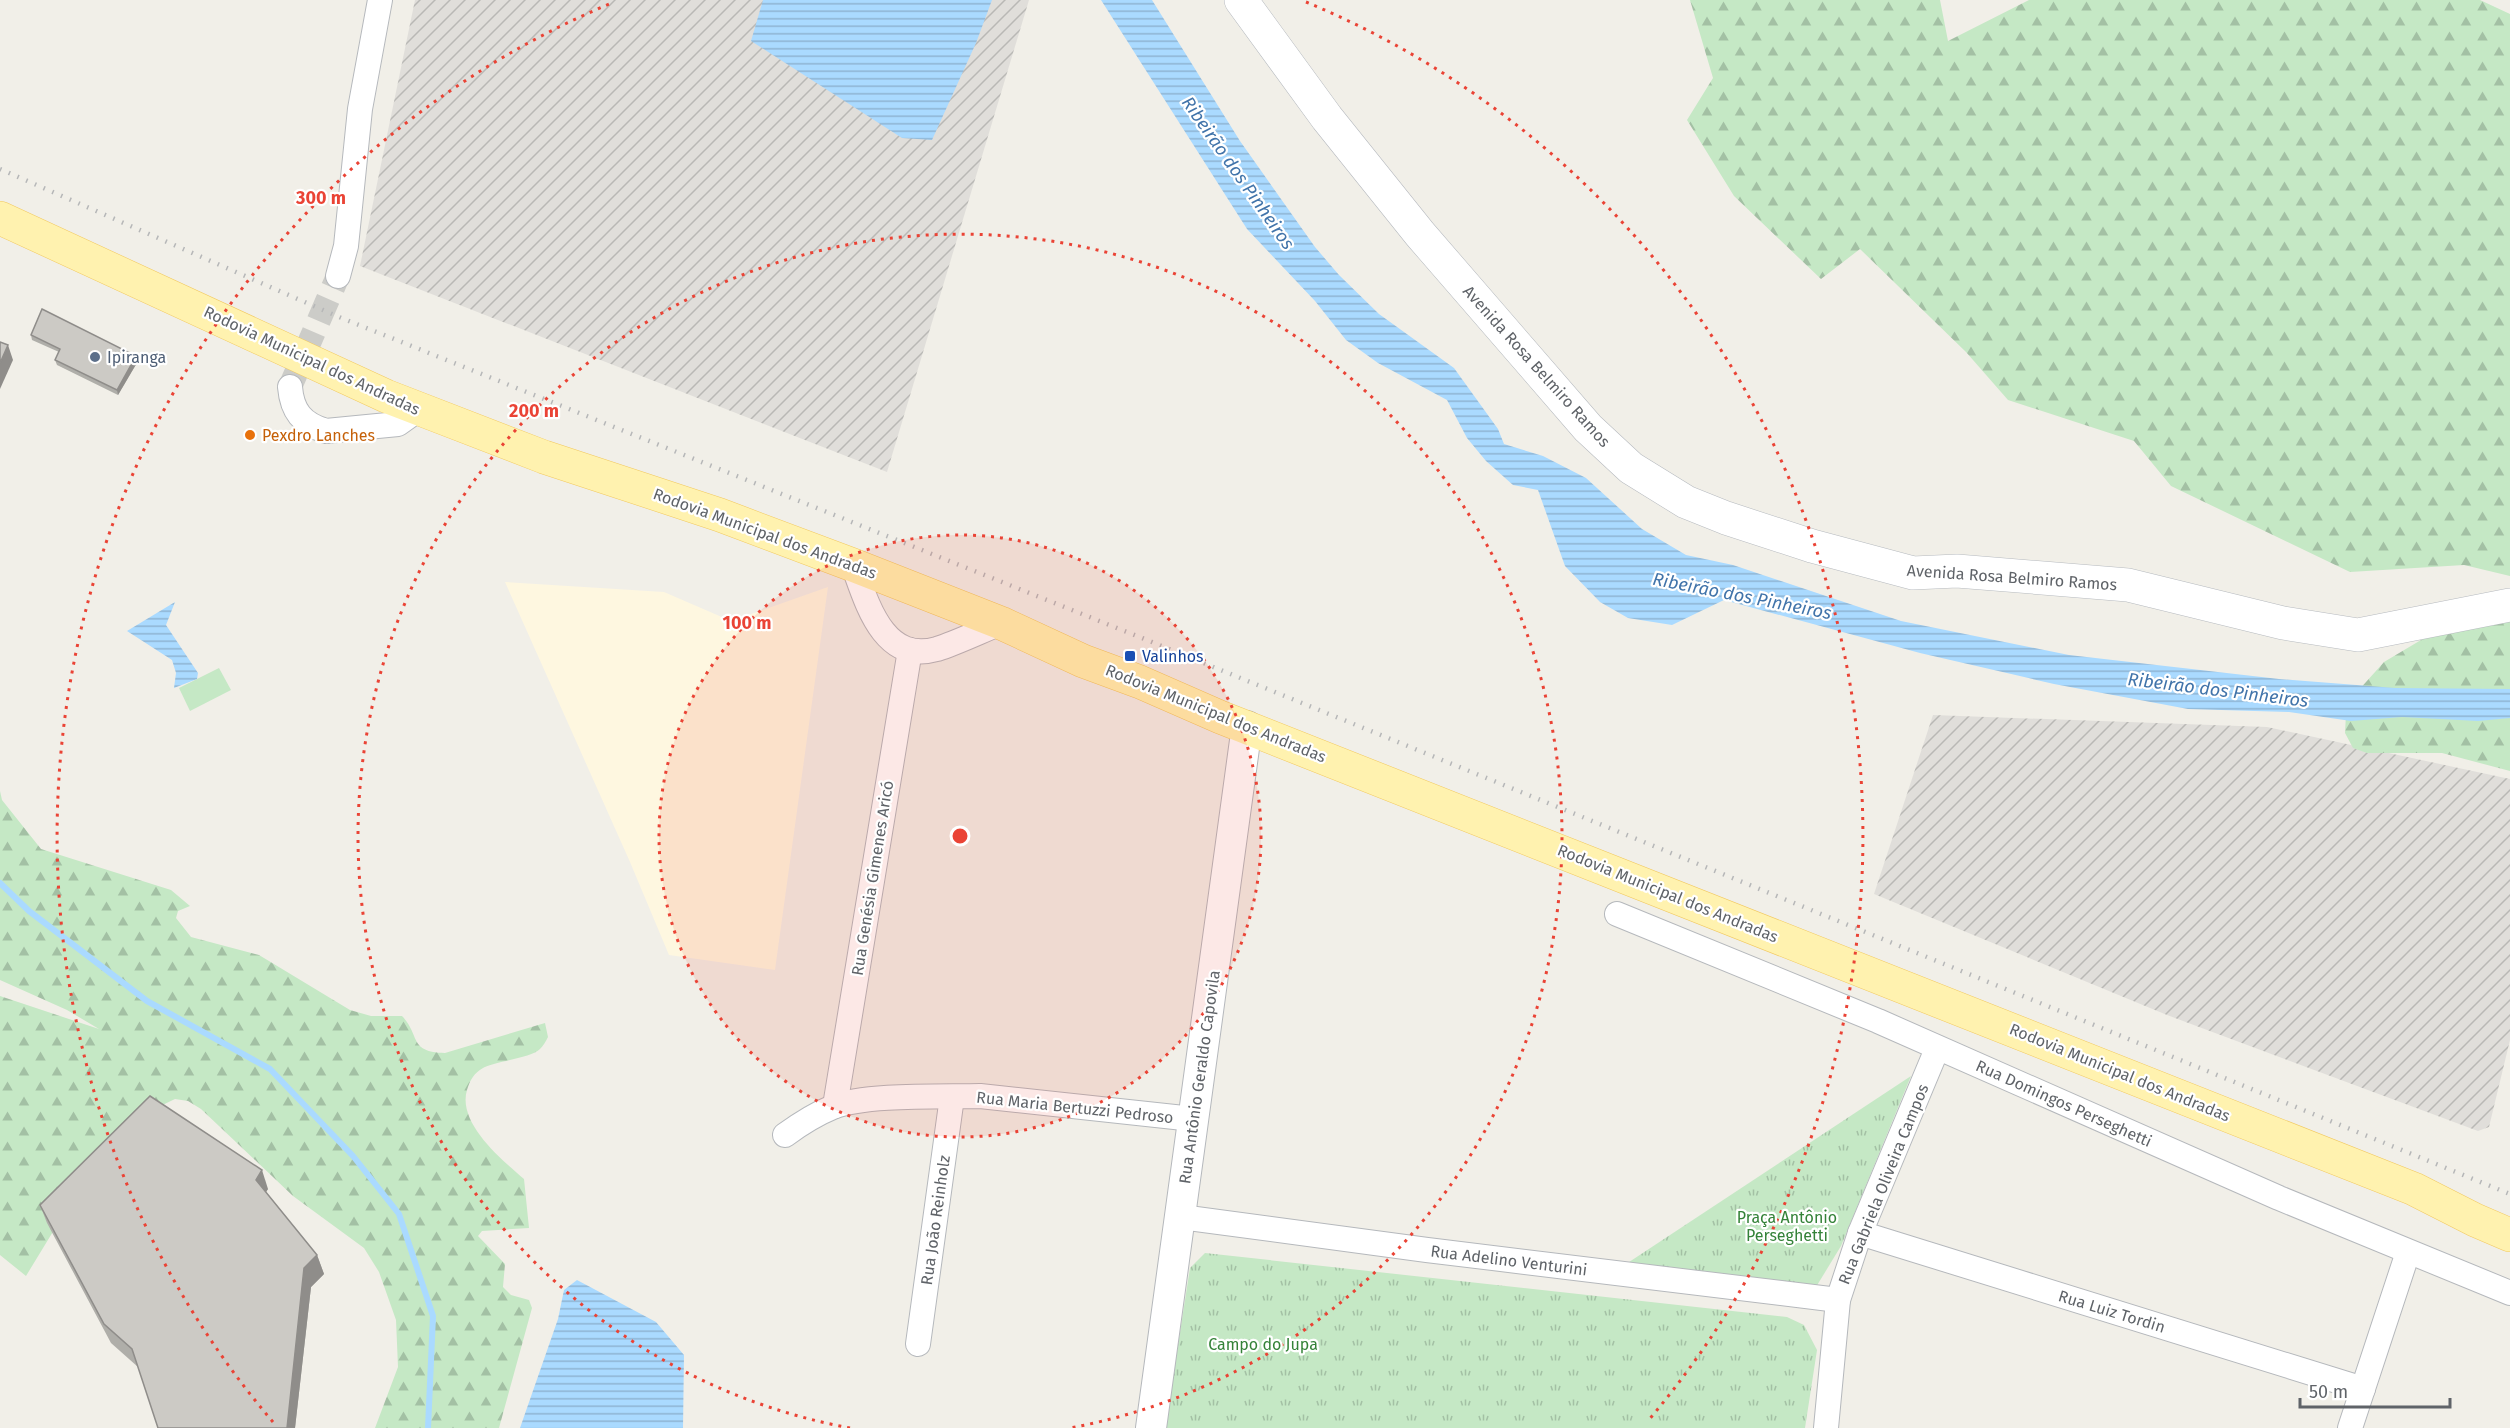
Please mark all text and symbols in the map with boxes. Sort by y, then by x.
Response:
water label: Ribeirão dos Pinheiros [1177,92,1299,254]
text: 300 m [295,187,346,209]
street label: Avenida Rosa Belmiro Ramos [1459,282,1614,451]
street label: Rodovia Municipal dos Andradas [201,302,423,419]
place label: Ipiranga [107,348,166,367]
marker: Ipiranga [88,350,102,364]
text: 200 m [509,400,559,422]
place label: Pexdro Lanches [262,426,375,445]
marker: Pexdro Lanches [243,428,257,442]
street label: Rodovia Municipal dos Andradas [651,484,879,583]
street label: Avenida Rosa Belmiro Ramos [1906,561,2118,594]
water label: Ribeirão dos Pinheiros [1651,568,1833,624]
text: 100 m [723,612,771,634]
place label: Valinhos [1142,647,1204,666]
marker: Valinhos [1123,649,1137,663]
street label: Rodovia Municipal dos Andradas [1103,660,1329,767]
water label: Ribeirão dos Pinheiros [2126,668,2310,712]
street label: Rua Genésia Gimenes Aricó [848,779,897,977]
centre of rings [950,826,970,846]
street label: Rodovia Municipal dos Andradas [1555,840,1781,947]
street label: Rua Antônio Geraldo Capovila [1175,969,1224,1185]
street label: Rodovia Municipal dos Andradas [2007,1019,2233,1126]
street label: Rua Domingos Perseghetti [1973,1056,2155,1151]
street label: Rua Gabriela Oliveira Campos [1834,1081,1932,1287]
street label: Rua Maria Bertuzzi Pedroso [975,1088,1174,1127]
street label: Rua João Reinholz [917,1154,954,1286]
park label: Praça Antônio Perseghetti [1737,1208,1837,1245]
street label: Rua Adelino Venturini [1429,1241,1588,1280]
street label: Rua Luiz Tordin [2056,1286,2168,1337]
park label: Campo do Jupa [1208,1335,1318,1354]
scale bar [2300,1371,2450,1409]
text: 50 m [2309,1381,2348,1403]

